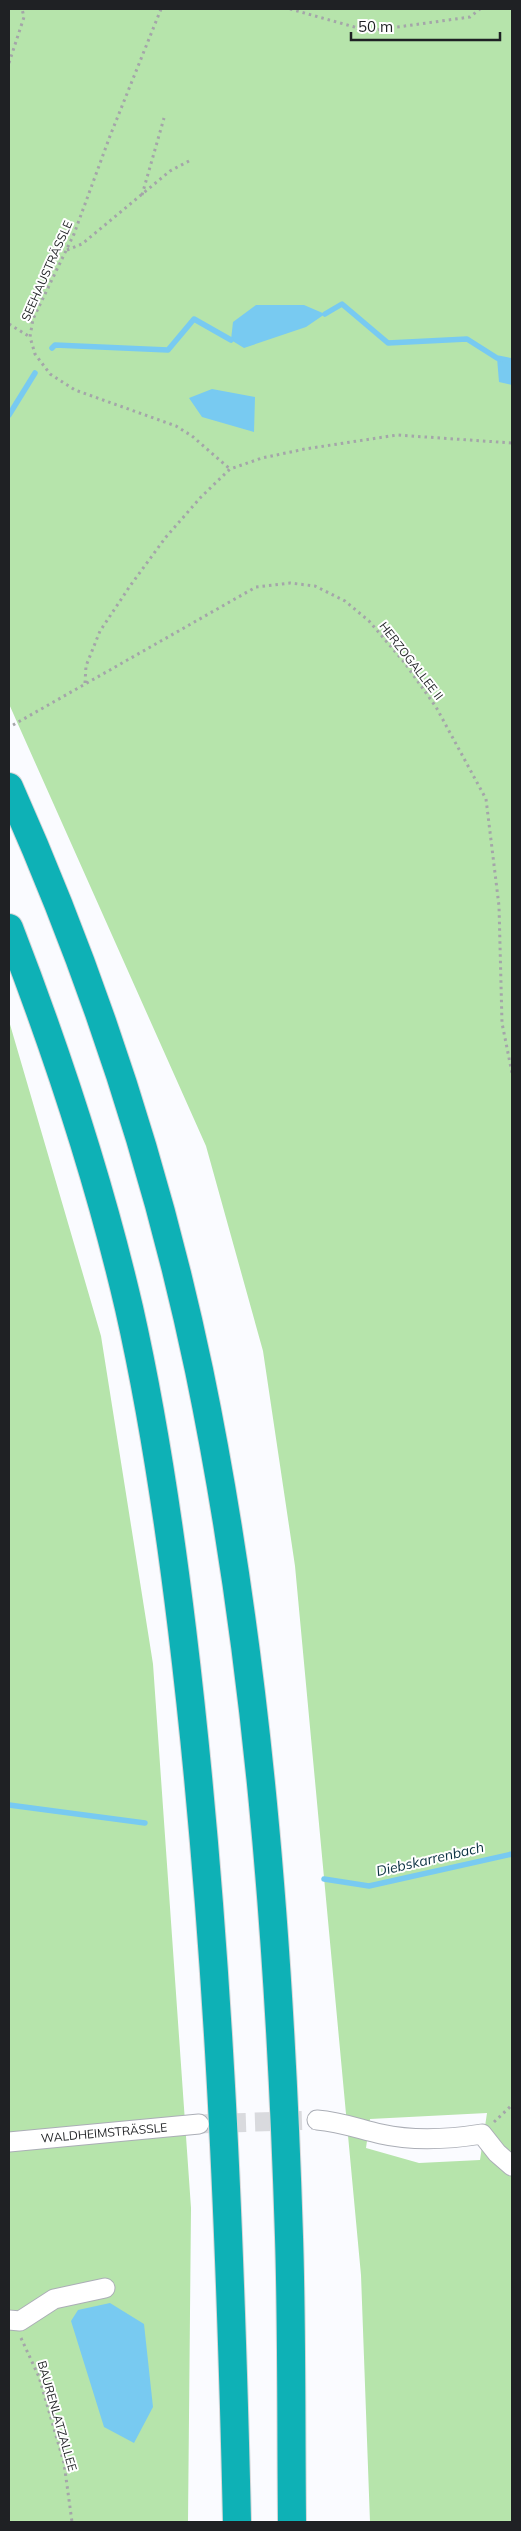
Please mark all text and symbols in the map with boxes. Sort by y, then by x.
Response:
scale bar [351,10,500,42]
text: 50 m [358,17,393,36]
street label: SEEHAUSTRÄSSLE [18,218,75,323]
street label: HERZOGALLEE II [376,619,447,703]
water label: Diebskarrenbach [374,1838,486,1880]
street label: WALDHEIMSTRÄSSLE [40,2120,168,2145]
street label: BAURENLATZALLEE [35,2359,80,2473]

